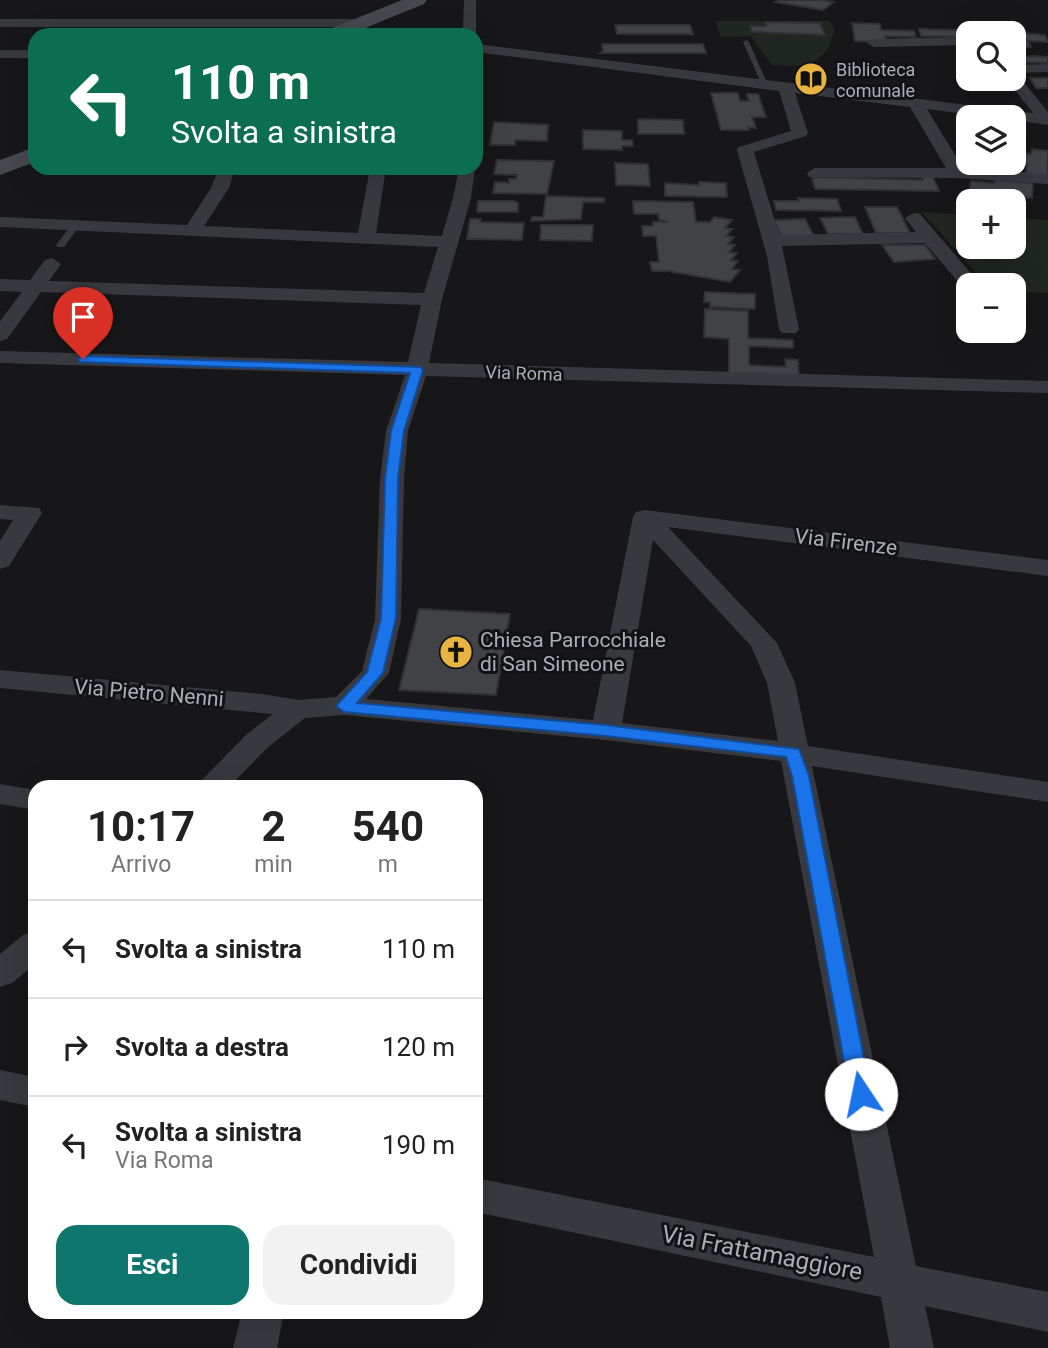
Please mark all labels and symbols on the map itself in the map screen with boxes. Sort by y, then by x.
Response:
place label: Biblioteca comunale [836,59,915,101]
library icon: Biblioteca comunale [792,60,830,98]
pin [53,287,113,359]
street label: Via Roma [485,361,563,385]
street label: Via Firenze [793,524,899,560]
place label: Chiesa Parrocchiale di San Simeone [480,628,666,676]
church icon: Chiesa Parrocchiale di San Simeone [437,633,475,671]
street label: Via Pietro Nenni [73,675,225,711]
position arrow [824,1057,898,1131]
street label: Via Frattamaggiore [659,1220,865,1286]

